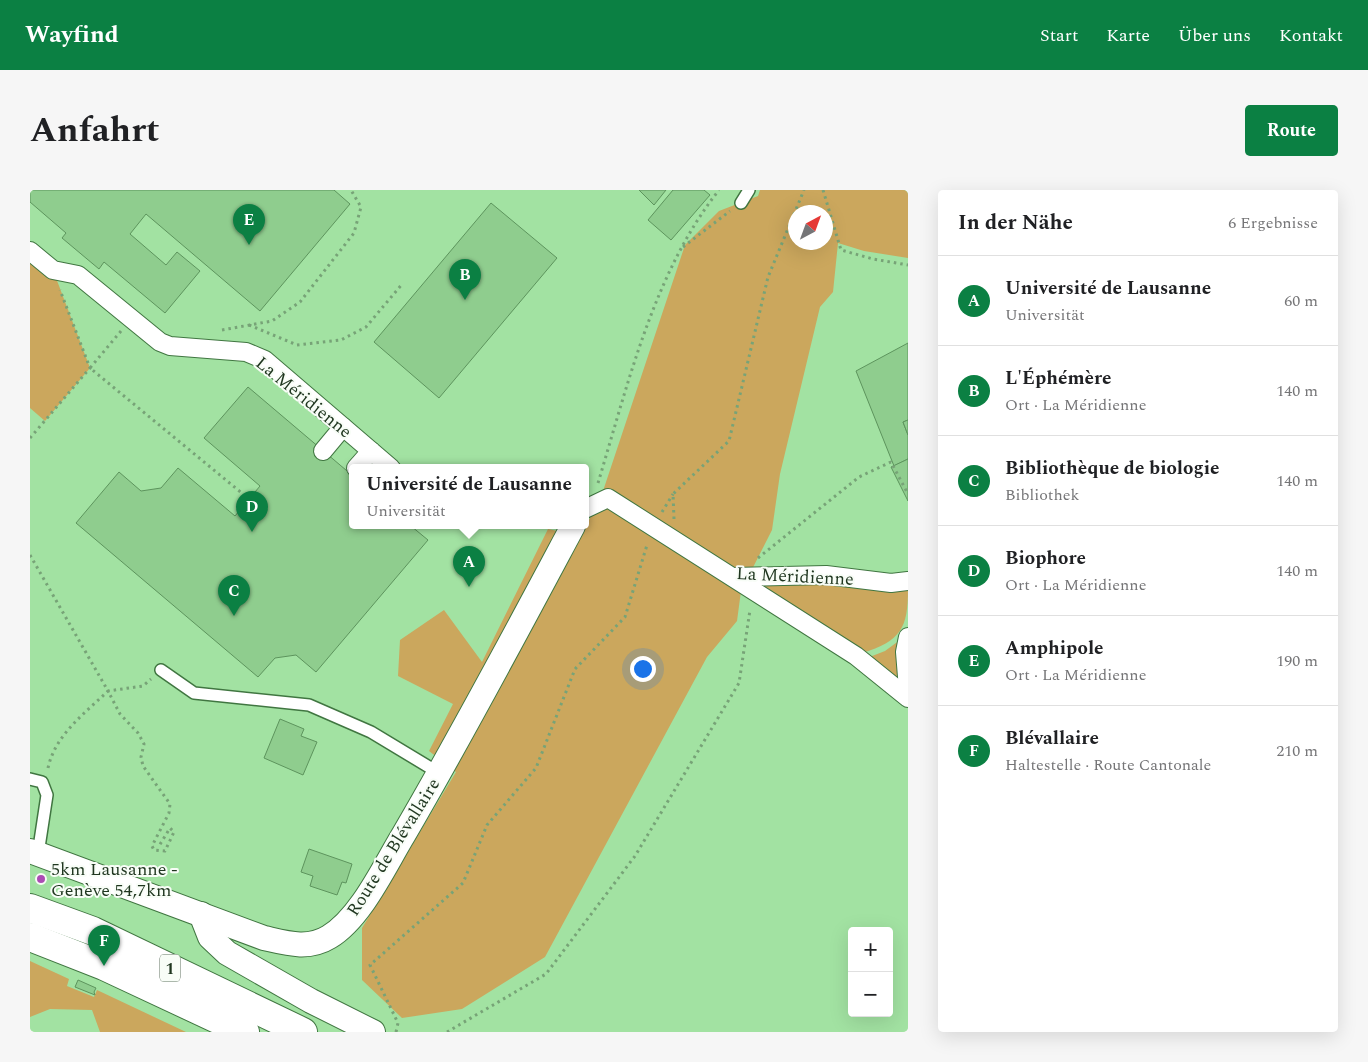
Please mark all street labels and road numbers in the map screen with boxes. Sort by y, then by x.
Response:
street label: La Méridienne [250,350,358,445]
street label: La Méridienne [736,560,854,593]
street label: Route de Blévallaire [340,773,447,922]
road number: 1 [160,954,180,981]

